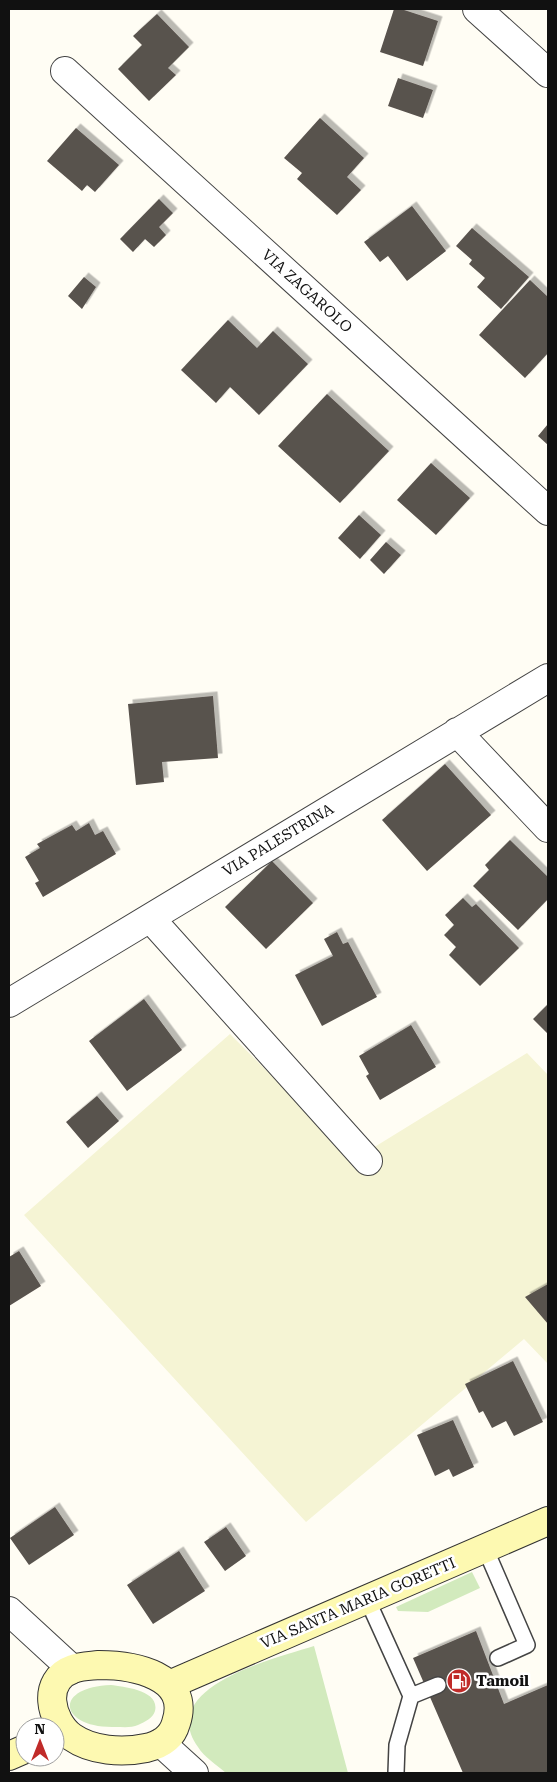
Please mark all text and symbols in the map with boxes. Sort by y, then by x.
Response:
street label: VIA ZAGAROLO [258,246,356,336]
street label: VIA PALESTRINA [219,799,337,880]
street label: VIA SANTA MARIA GORETTI [258,1554,458,1652]
fuel station icon: Tamoil [446,1668,472,1694]
place label: Tamoil [476,1672,529,1690]
north arrow [15,1717,65,1767]
text: N [35,1721,46,1737]

